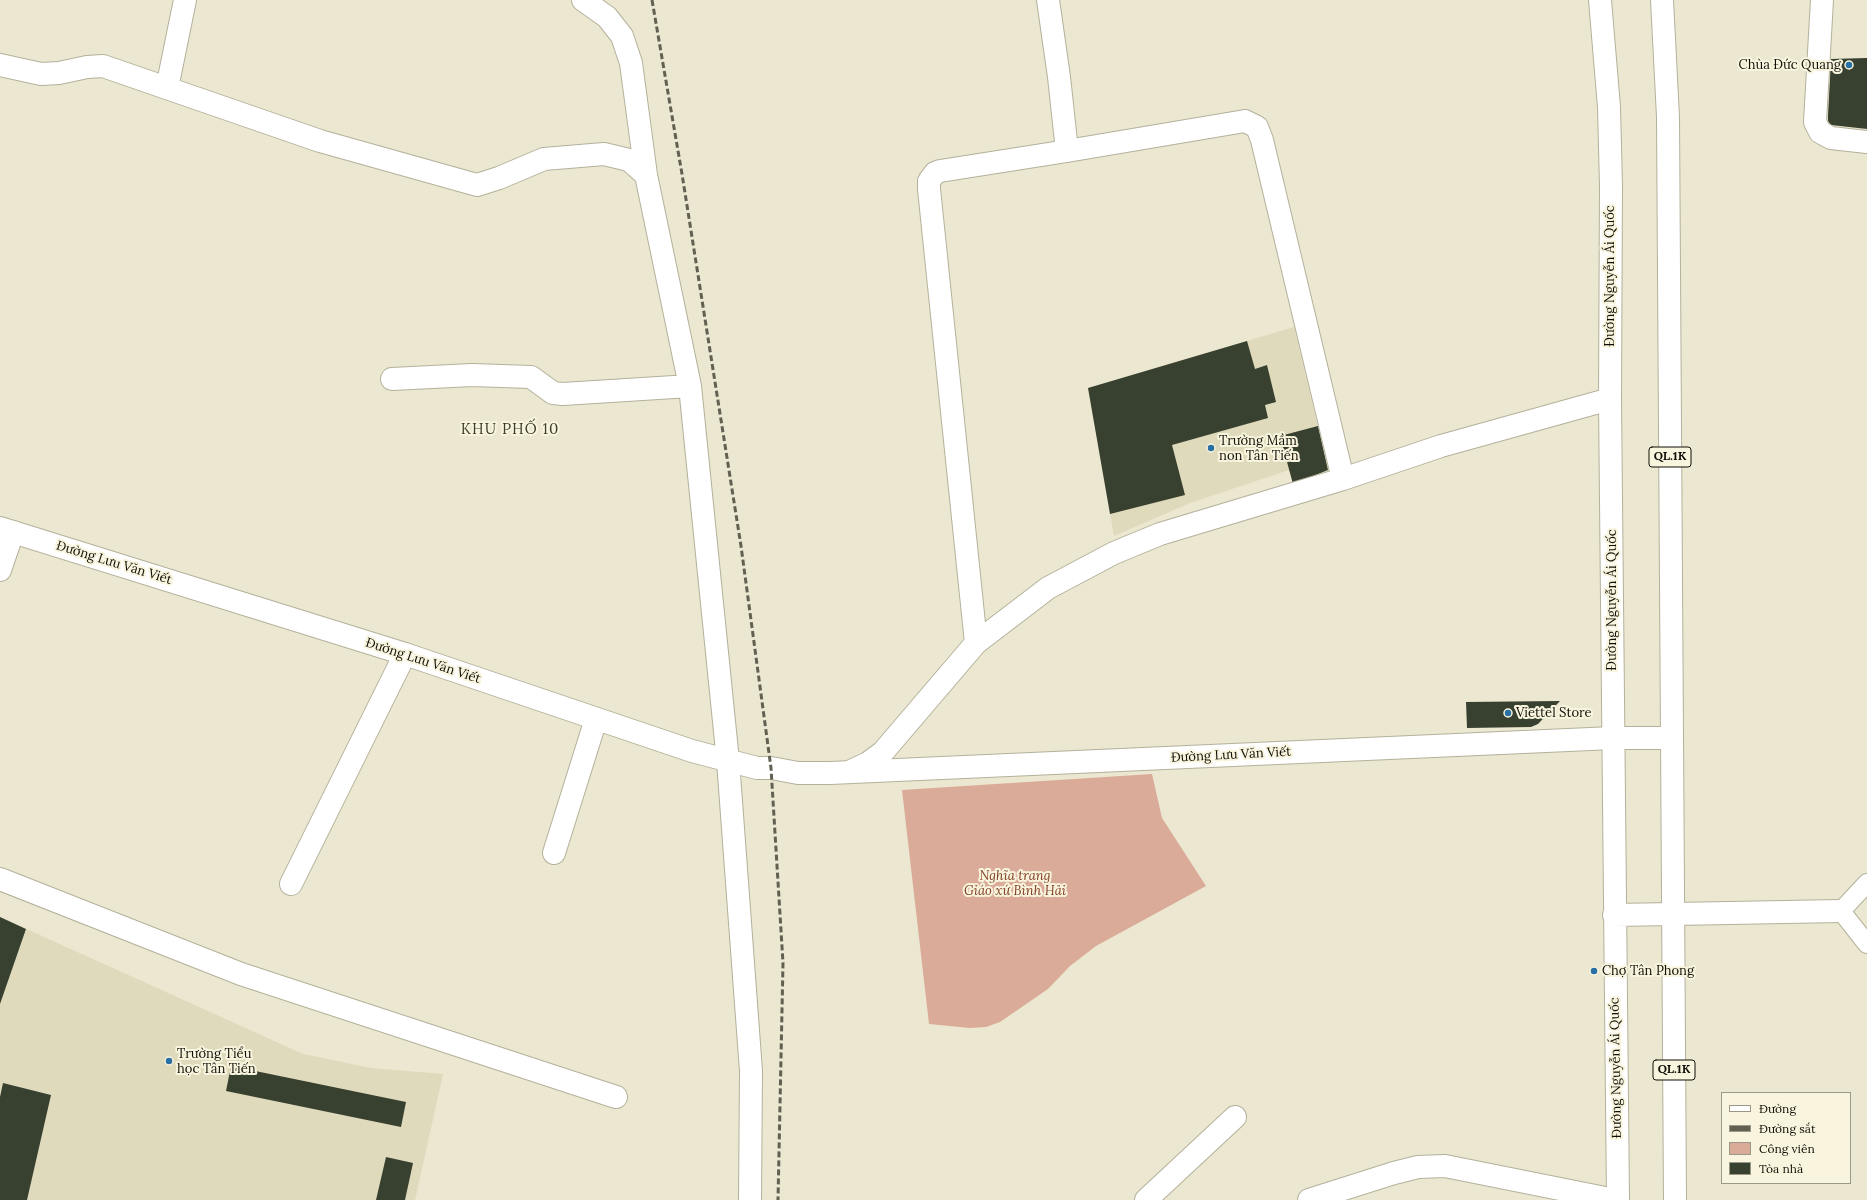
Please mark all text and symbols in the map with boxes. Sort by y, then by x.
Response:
place label: Chùa Đức Quang [1739,57,1841,73]
marker: Chùa Đức Quang [1844,60,1854,70]
street label: Đường Nguyễn Ái Quốc [1602,205,1618,347]
district label: KHU PHỐ 10 [461,421,559,439]
place label: Trường Mầm non Tân Tiến [1219,433,1299,464]
marker: Trường Mầm non Tân Tiến [1206,443,1216,453]
road number: QL.1K [1649,447,1691,467]
street label: Đường Nguyễn Ái Quốc [1604,529,1620,671]
street label: Đường Lưu Văn Viết [54,538,174,588]
street label: Đường Lưu Văn Viết [363,635,483,687]
place label: Viettel Store [1516,705,1592,721]
marker: Viettel Store [1503,708,1513,718]
street label: Đường Lưu Văn Viết [1171,744,1291,766]
park label: Nghĩa trang Giáo xứ Bình Hải [964,868,1066,899]
place label: Chợ Tân Phong [1602,963,1694,979]
marker: Chợ Tân Phong [1589,966,1599,976]
street label: Đường Nguyễn Ái Quốc [1607,997,1625,1139]
place label: Trường Tiểu học Tân Tiến [177,1046,256,1077]
marker: Trường Tiểu học Tân Tiến [164,1056,174,1066]
road number: QL.1K [1653,1060,1695,1080]
legend [1721,1092,1851,1184]
text: Đường [1759,1101,1796,1116]
text: Đường sắt [1759,1121,1816,1136]
text: Công viên [1759,1141,1815,1156]
text: Tòa nhà [1759,1161,1803,1176]

